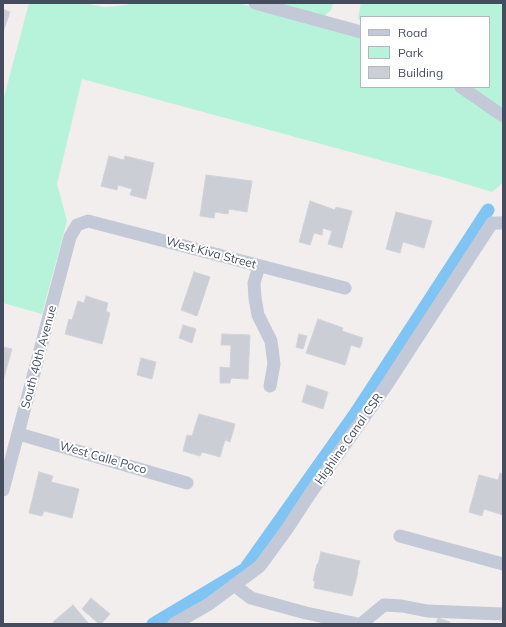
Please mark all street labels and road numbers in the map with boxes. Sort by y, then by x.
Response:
street label: West Kiva Street [164,234,258,272]
street label: South 40th Avenue [18,304,60,410]
street label: Highline Canal CSR [312,391,386,487]
street label: West Calle Poco [58,439,148,477]

